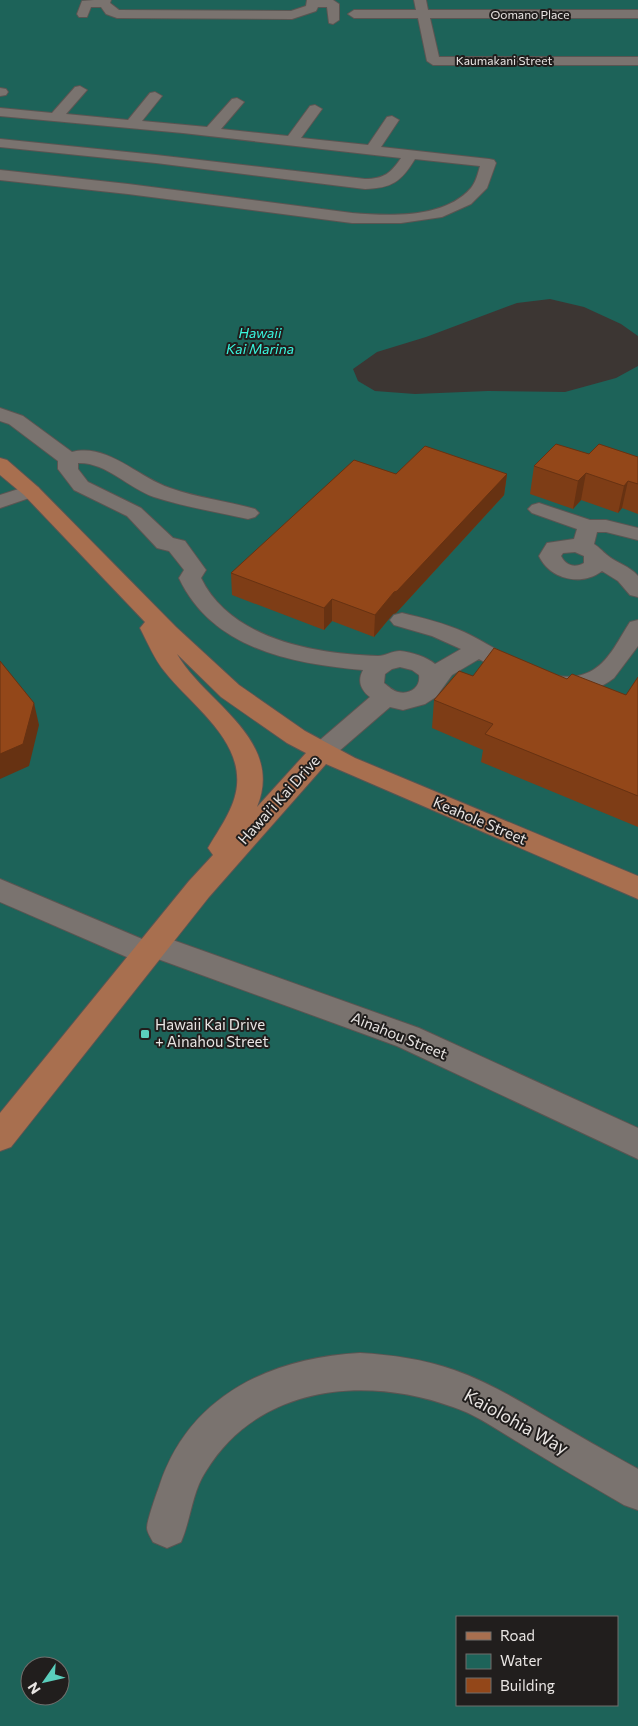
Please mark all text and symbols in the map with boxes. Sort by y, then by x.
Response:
street label: Oomano Place [490,7,570,21]
street label: Kaumakani Street [456,53,552,67]
water label: Hawaii Kai Marina [226,324,294,357]
street label: Hawai’i Kai Drive [234,751,323,848]
street label: Keahole Street [431,792,530,848]
street label: Ainahou Street [349,1008,450,1062]
place label: Hawaii Kai Drive + Ainahou Street [155,1015,269,1050]
marker: Hawaii Kai Drive + Ainahou Street [139,1028,151,1040]
street label: Kaiolohia Way [460,1383,573,1459]
legend [456,1616,618,1706]
text: Road [500,1626,535,1644]
text: Water [500,1651,542,1669]
north arrow [20,1656,70,1706]
text: Building [500,1676,555,1694]
text: N [24,1679,44,1698]

